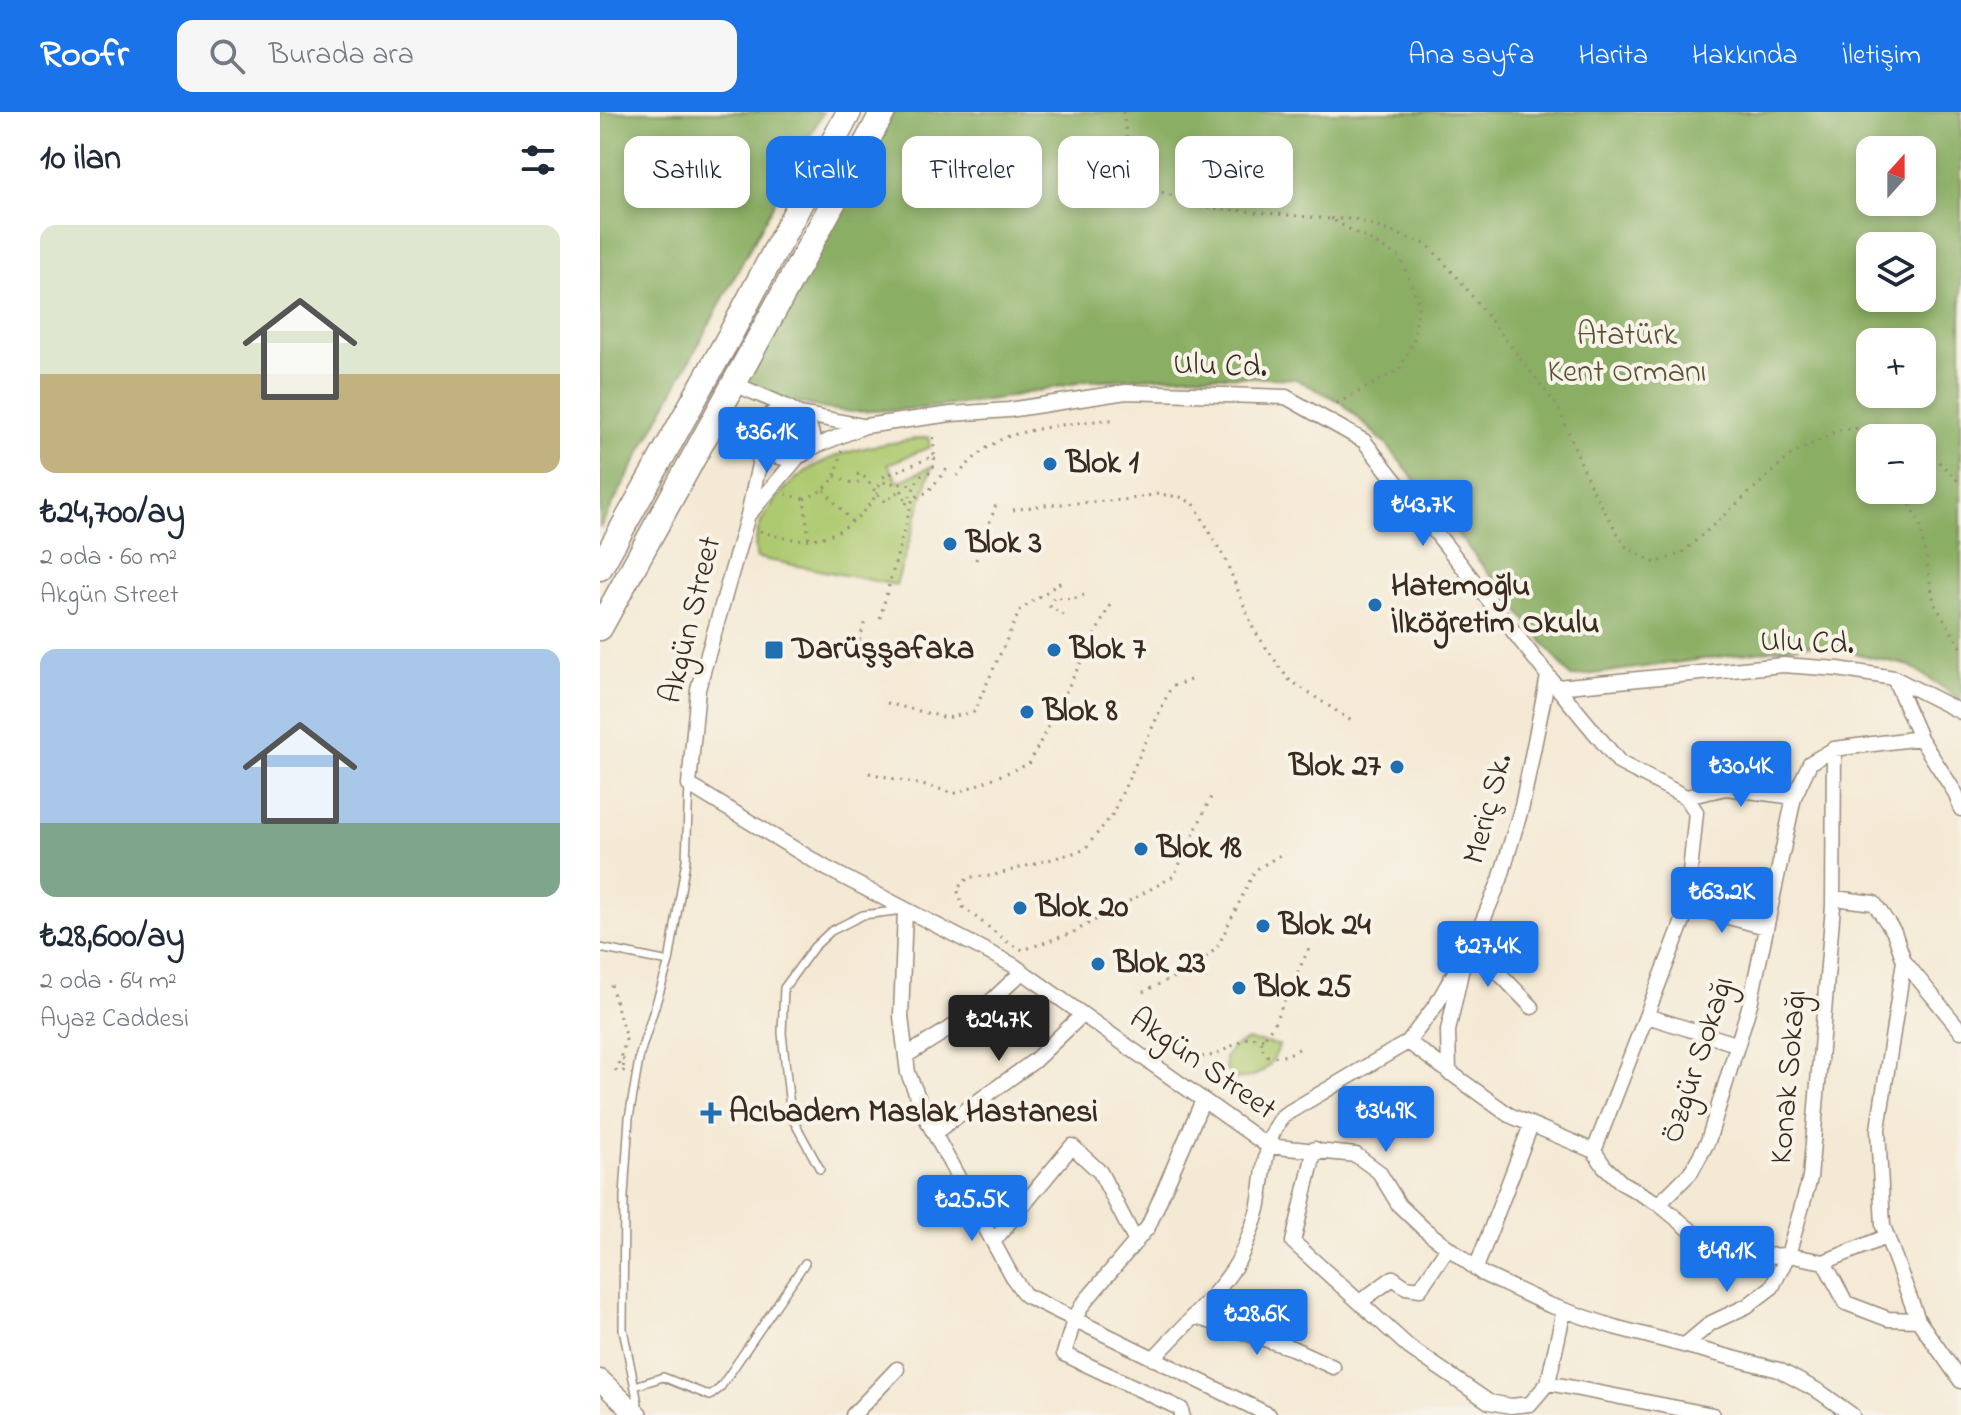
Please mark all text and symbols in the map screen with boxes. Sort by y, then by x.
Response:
search box [177,20,737,92]
text: Roofr [40,28,129,84]
icon: search [205,34,249,78]
text: Burada ara [269,34,414,78]
text: Ana sayfa [1408,36,1534,77]
text: Harita [1578,36,1648,77]
text: Hakkında [1692,36,1798,77]
text: İletişim [1842,36,1921,77]
text: 10 ilan [40,135,121,185]
chip: Satılık [624,136,750,208]
chip: Kiralık [766,136,886,208]
chip: Filtreler [902,136,1042,208]
chip: Yeni [1058,136,1159,208]
chip: Daire [1175,136,1293,208]
north arrow [1856,136,1936,216]
map controls [1856,136,1936,504]
icon: filters [516,138,560,182]
button: layers [1856,232,1936,312]
icon: home [228,277,372,421]
park label: Atatürk Kent Ormanı [1548,313,1706,397]
button: + [1856,328,1936,408]
street label: Ulu Cd. [1172,342,1268,392]
pin: ₺36.1K [702,407,832,475]
text: ₺36.1K [736,414,798,452]
button: − [1856,424,1936,504]
place label: Blok 1 [1064,441,1139,488]
marker: Blok 1 [1041,455,1059,473]
pin: ₺43.7K [1358,480,1488,548]
text: ₺43.7K [1391,487,1455,525]
text: ₺24,700/ay [40,489,185,539]
place label: Blok 3 [964,521,1042,568]
street label: Akgün Street [649,531,736,709]
marker: Blok 3 [941,535,959,553]
text: 2 oda · 60 m² [40,539,177,577]
place label: Hatemoğlu İlköğretim Okulu [1391,564,1599,649]
text: Akgün Street [40,577,179,615]
marker: Hatemoğlu İlköğretim Okulu [1366,596,1384,614]
street label: Ulu Cd. [1759,619,1855,669]
place label: Darüşşafaka [790,627,974,674]
place label: Blok 7 [1068,627,1147,674]
marker: Darüşşafaka [763,639,785,661]
marker: Blok 7 [1045,641,1063,659]
place label: Blok 8 [1041,689,1118,736]
icon: home [228,701,372,845]
marker: Blok 8 [1018,703,1036,721]
pin: ₺30.4K [1676,741,1806,809]
place label: Blok 27 [1287,744,1382,791]
street label: Meriç Sk. [1452,748,1526,870]
text: ₺30.4K [1709,748,1773,786]
marker: Blok 27 [1388,758,1406,776]
place label: Blok 18 [1155,826,1242,873]
marker: Blok 18 [1132,840,1150,858]
pin: ₺63.2K [1657,867,1787,935]
text: ₺63.2K [1689,874,1755,912]
place label: Blok 20 [1034,885,1129,932]
marker: Blok 20 [1011,899,1029,917]
place label: Blok 24 [1277,903,1372,950]
text: ₺28,600/ay [40,913,185,963]
marker: Blok 24 [1254,917,1272,935]
pin: ₺27.4K [1423,921,1553,989]
text: ₺27.4K [1455,928,1521,966]
place label: Blok 23 [1112,941,1206,988]
marker: Blok 23 [1089,955,1107,973]
text: 2 oda · 64 m² [40,963,177,1001]
place label: Blok 25 [1253,965,1352,1012]
street label: Özgür Sokağı [1650,971,1749,1150]
marker: Blok 25 [1230,979,1248,997]
street label: Konak Sokağı [1759,988,1822,1166]
pin: ₺24.7K [934,995,1064,1063]
street label: Akgün Street [1119,997,1286,1133]
text: Ayaz Caddesi [40,1001,189,1039]
text: ₺24.7K [966,1002,1032,1040]
pin: ₺34.9K [1321,1086,1451,1154]
place label: Acıbadem Maslak Hastanesi [729,1090,1098,1137]
text: ₺34.9K [1356,1093,1416,1131]
marker: Acıbadem Maslak Hastanesi [700,1102,722,1124]
pin: ₺25.5K [907,1175,1037,1243]
text: ₺25.5K [935,1182,1009,1220]
pin: ₺49.1K [1662,1226,1792,1294]
text: ₺49.1K [1698,1233,1756,1271]
pin: ₺28.6K [1192,1289,1322,1357]
text: ₺28.6K [1225,1296,1289,1334]

